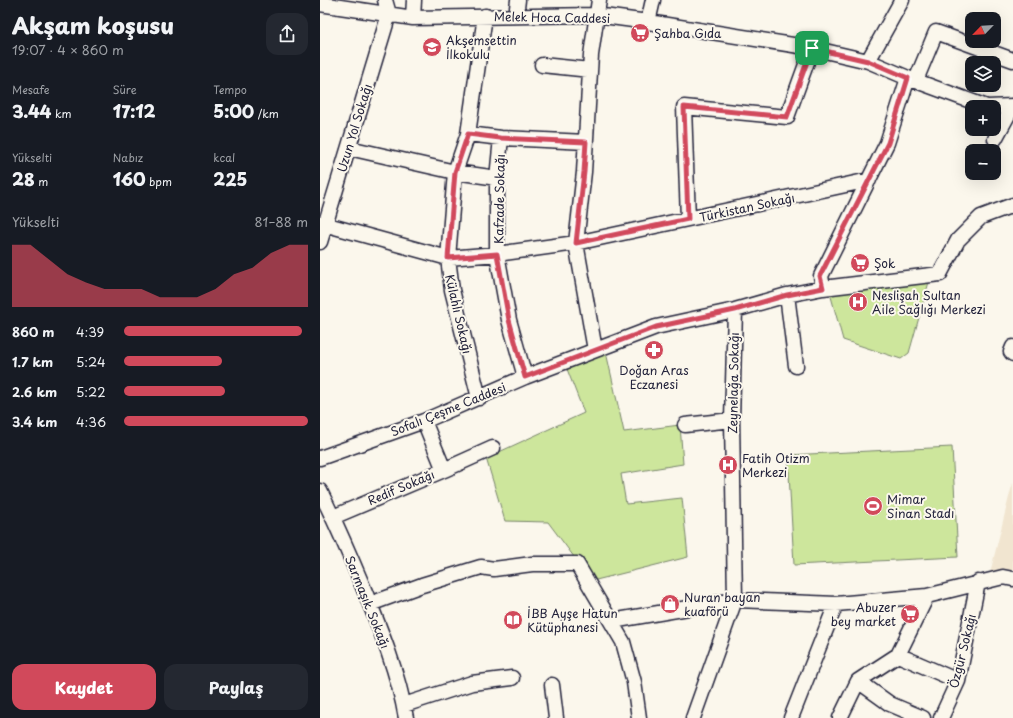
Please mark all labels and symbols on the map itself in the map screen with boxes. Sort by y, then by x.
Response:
street label: Melek Hoca Caddesi [494,7,611,27]
north arrow [965,12,1001,48]
supermarket icon: Şahba Gıda [629,22,651,44]
place label: Şahba Gıda [654,24,722,42]
place label: Akşemsettin İlkokulu [446,31,517,63]
pin [795,31,829,65]
school or university icon: Akşemsettin İlkokulu [421,36,443,58]
street label: Uzun Yol Sokağı [332,82,376,174]
street label: Kafzade Sokağı [489,154,509,244]
street label: Türkistan Sokağı [698,188,796,226]
supermarket icon: Şok [849,252,871,274]
place label: Şok [874,254,896,272]
street label: Külahlı Sokağı [441,273,477,355]
place label: Neslişah Sultan Aile Sağlığı Merkezi [872,286,986,318]
hospital icon: Neslişah Sultan Aile Sağlığı Merkezi [847,291,869,313]
street label: Zeynelağa Sokağı [723,332,743,434]
pharmacy icon: Doğan Aras Eczanesi [643,339,665,361]
place label: Doğan Aras Eczanesi [619,361,689,393]
street label: Sofalı Çeşme Caddesi [388,378,509,440]
place label: Fatih Otizm Merkezi [742,449,810,481]
hospital icon: Fatih Otizm Merkezi [717,454,739,476]
street label: Redif Sokağı [365,465,437,509]
place label: Mimar Sinan Stadı [887,490,954,522]
sports icon: Mimar Sinan Stadı [862,495,884,517]
street label: Sarmaşık Sokağı [341,553,395,651]
place label: Nuran bayan kuaförü [684,588,760,620]
shop icon: Nuran bayan kuaförü [659,593,681,615]
place label: Abuzer bey market [831,598,896,630]
supermarket icon: Abuzer bey market [899,603,921,625]
place label: İBB Ayşe Hatun Kütüphanesi [527,604,618,636]
library icon: İBB Ayşe Hatun Kütüphanesi [502,609,524,631]
street label: Özgür Sokağı [944,612,980,690]

